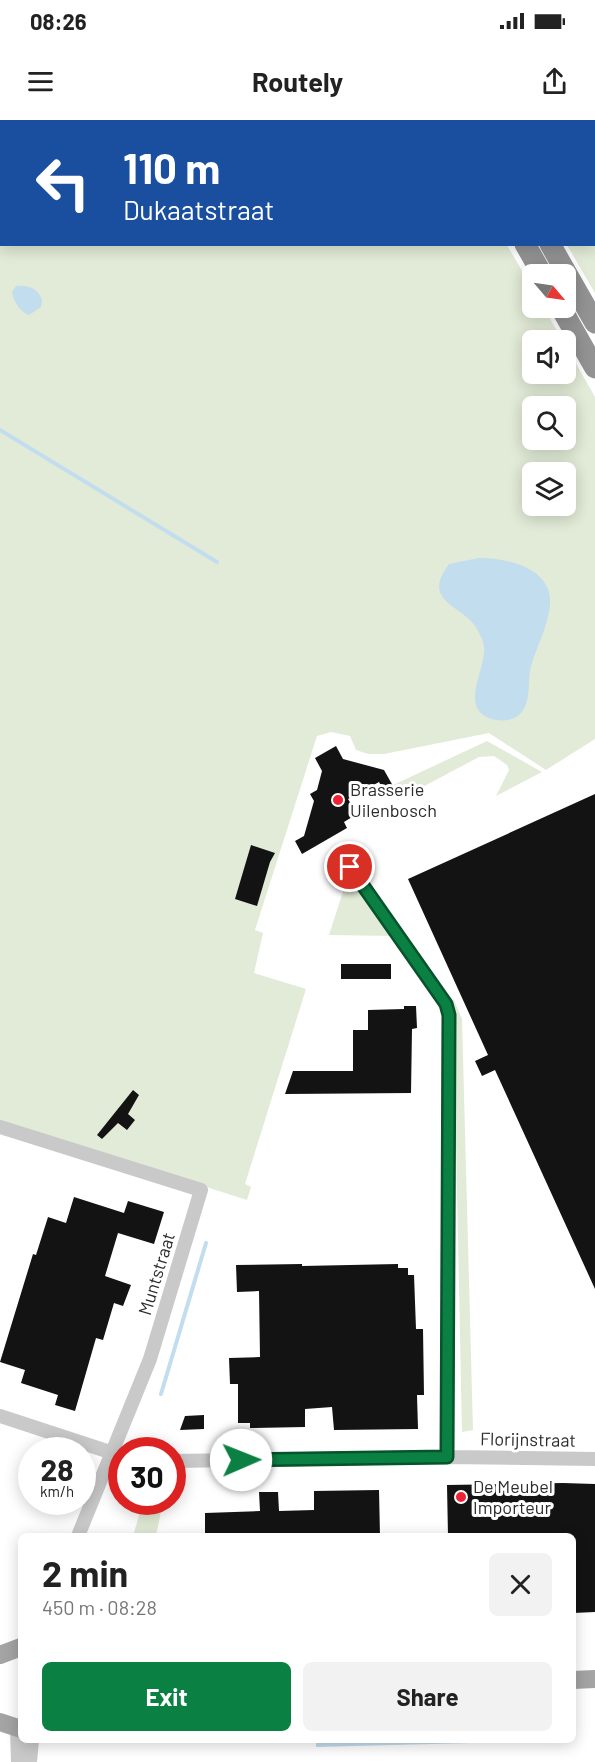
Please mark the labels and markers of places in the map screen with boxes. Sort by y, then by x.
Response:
place label: Brasserie Uilenbosch [350,778,437,821]
marker: Brasserie Uilenbosch [331,793,345,807]
pin [324,841,375,892]
place label: De Meubel Importeur [473,1475,553,1518]
marker: De Meubel Importeur [454,1490,468,1504]

